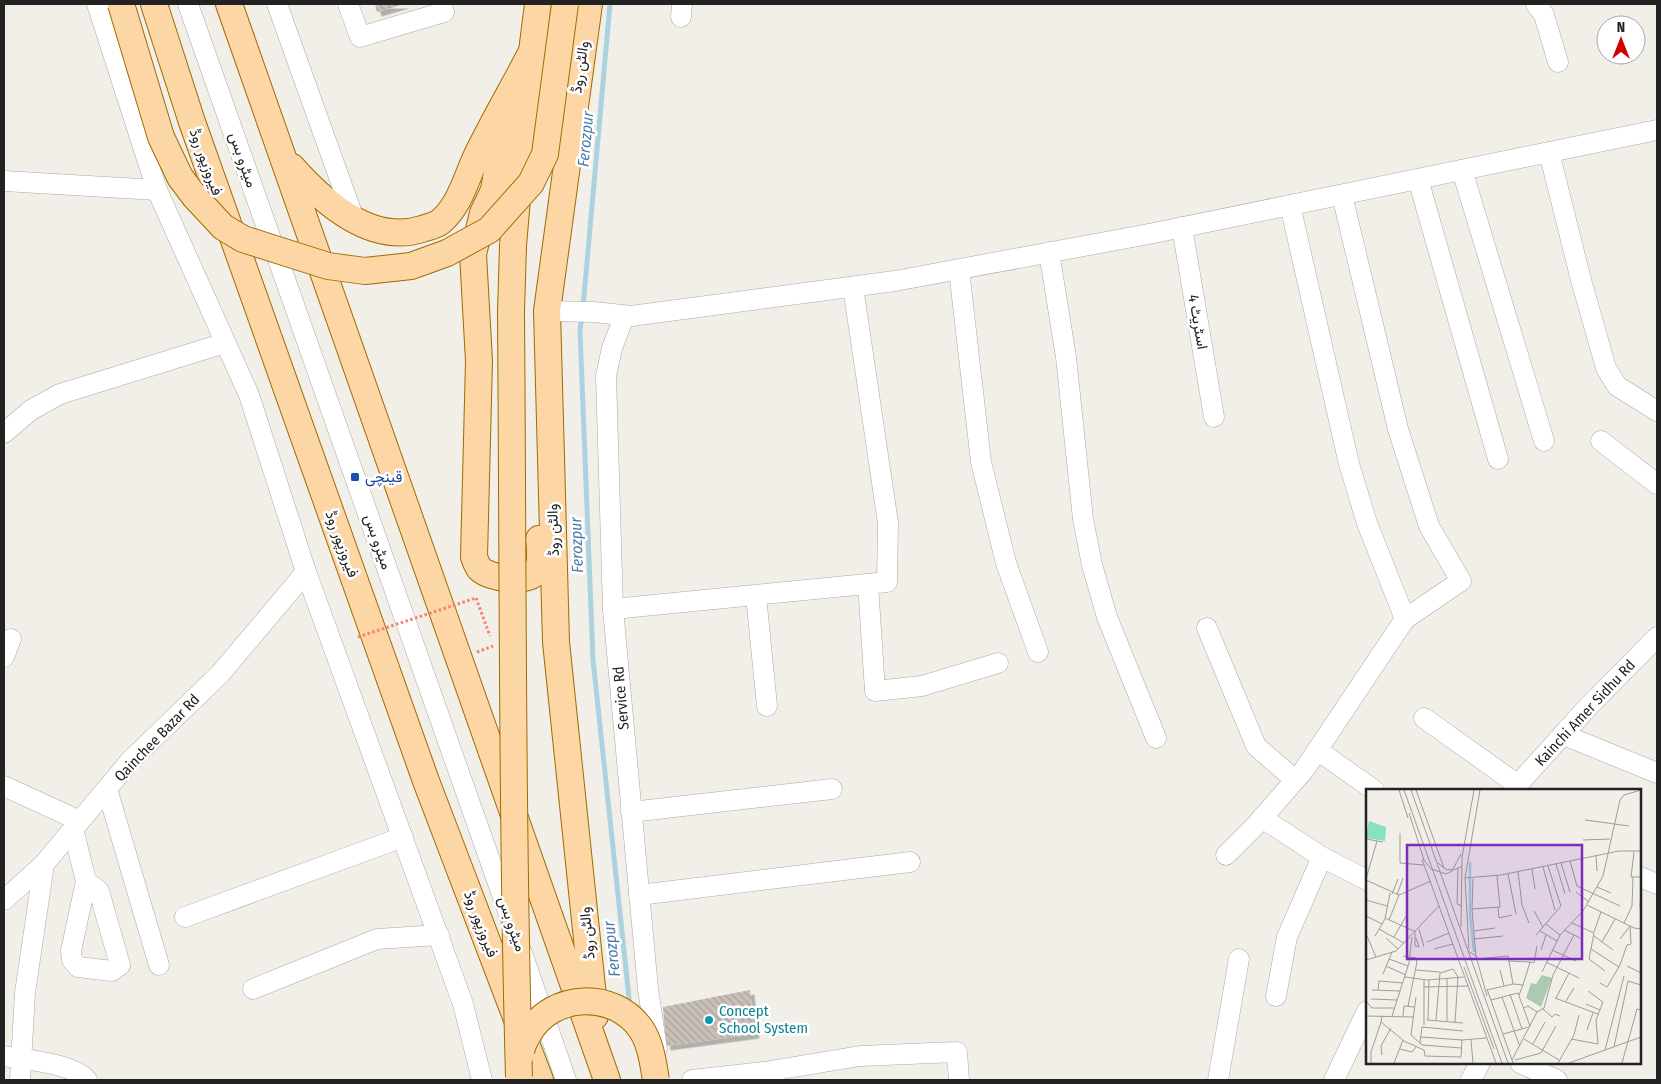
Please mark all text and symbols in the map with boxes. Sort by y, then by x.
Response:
north arrow [1596,15,1646,65]
text: N [1617,19,1625,36]
street label: والٹن روڈ [567,40,594,94]
water label: Ferozpur [574,110,597,168]
street label: فیروزپور روڈ [185,126,226,198]
street label: میٹرو بس [224,130,261,190]
street label: اسٹریٹ 4 [1184,293,1212,351]
place label: قینچی [365,468,402,487]
marker: قینچی [349,471,361,483]
street label: والٹن روڈ [543,503,564,557]
street label: فیروزپور روڈ [321,508,362,580]
street label: میٹرو بس [359,512,396,572]
water label: Ferozpur [566,516,587,573]
street label: Kainchi Amer Sidhu Rd [1531,656,1639,770]
street label: Service Rd [609,666,633,730]
street label: Qainchee Bazar Rd [111,691,203,785]
inset map [1366,789,1641,1064]
street label: فیروزپور روڈ [459,888,502,960]
street label: میٹرو بس [493,894,530,954]
street label: والٹن روڈ [575,906,600,960]
water label: Ferozpur [599,920,624,978]
place label: Concept School System [719,1002,808,1037]
marker: Concept School System [703,1014,715,1026]

